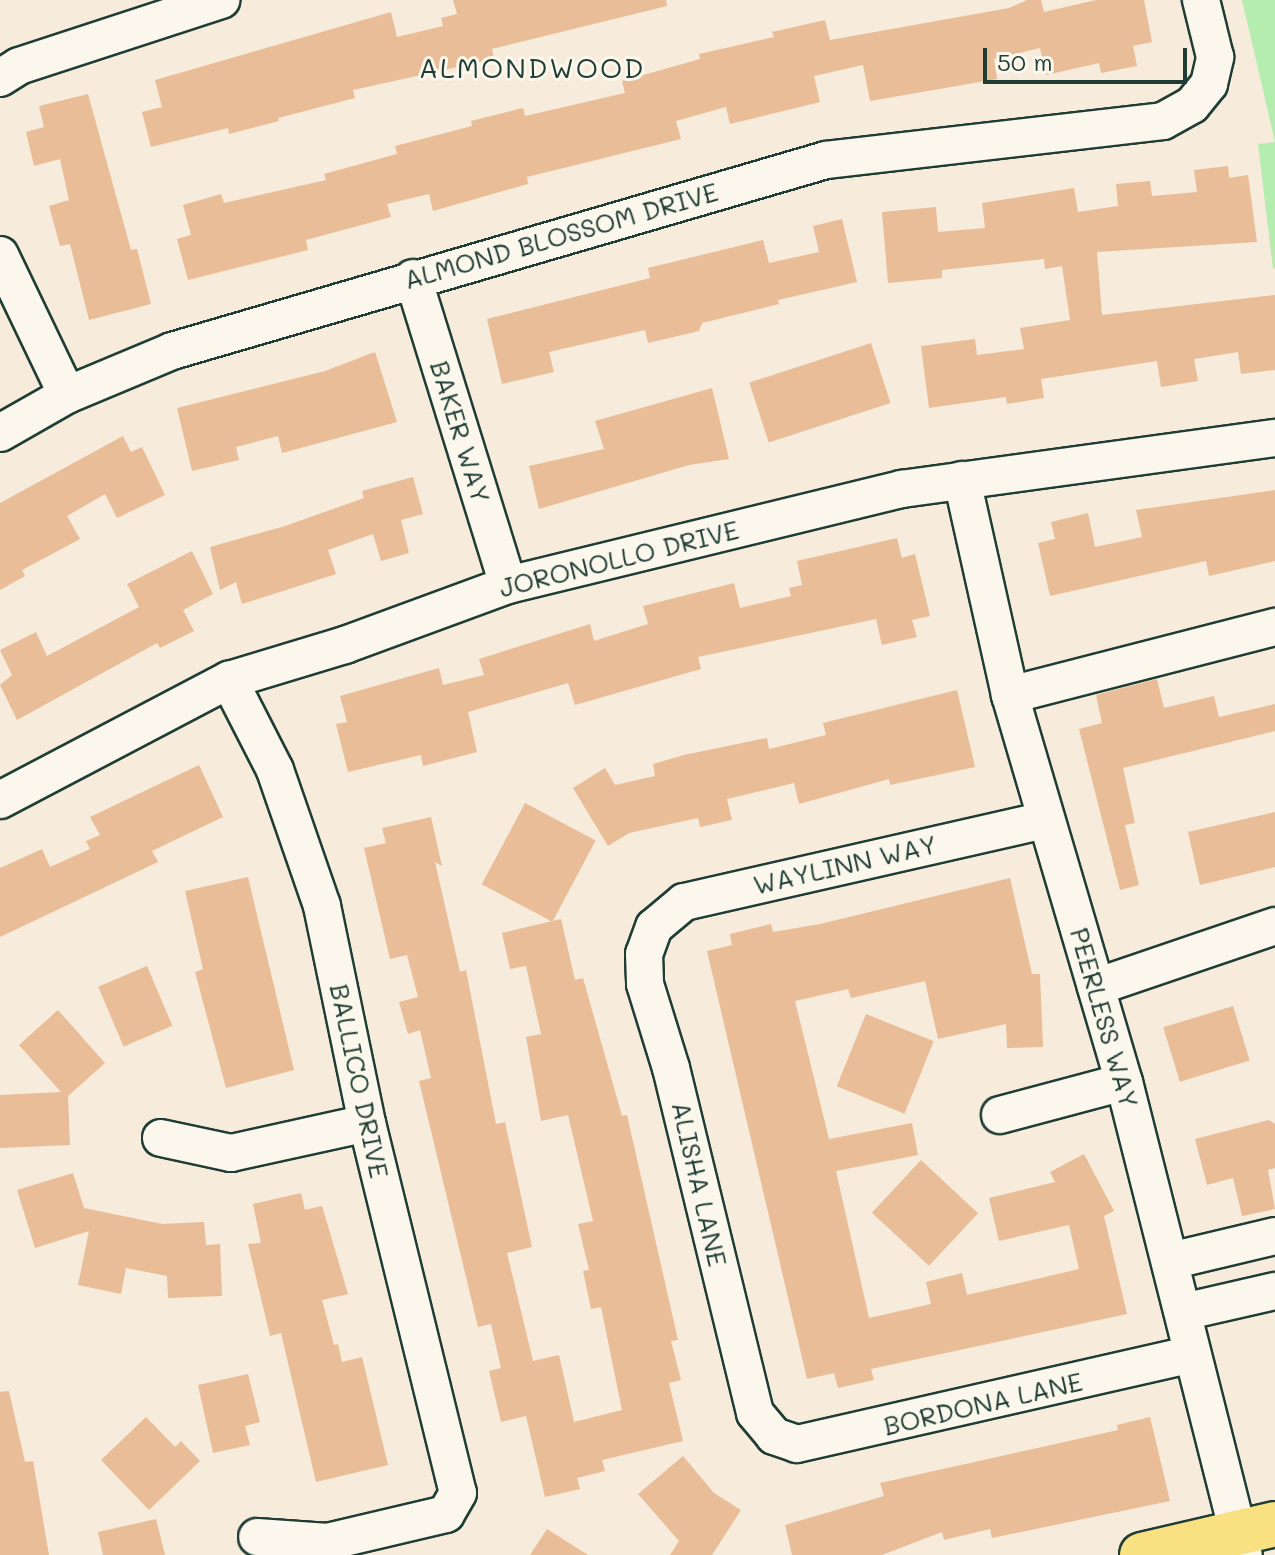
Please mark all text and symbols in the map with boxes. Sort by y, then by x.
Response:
scale bar [987,32,1191,82]
text: 50 m [997,46,1053,77]
district label: ALMONDWOOD [419,50,645,84]
street label: ALMOND BLOSSOM DRIVE [400,176,722,296]
street label: BAKER WAY [423,357,497,507]
street label: JORONOLLO DRIVE [496,514,742,604]
street label: WAYLINN WAY [750,829,940,901]
street label: PEERLESS WAY [1063,924,1145,1112]
street label: BALLICO DRIVE [323,981,395,1181]
street label: ALISHA LANE [665,1098,733,1270]
street label: BORDONA LANE [881,1366,1085,1442]

